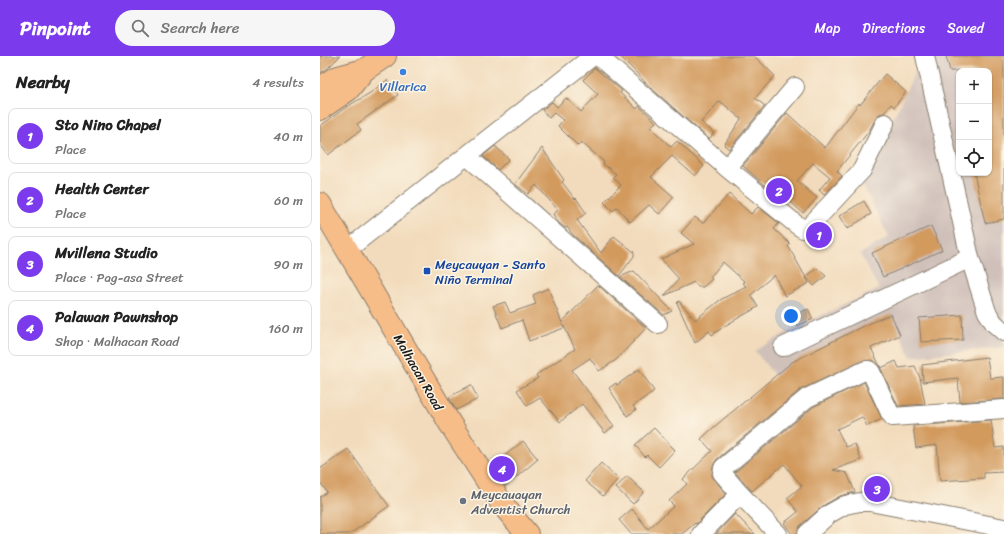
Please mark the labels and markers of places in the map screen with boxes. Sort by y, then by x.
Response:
marker: Villarica [398,67,408,77]
place label: Villarica [379,75,427,98]
pin: 2 [766,176,792,206]
pin: 1 [806,220,832,250]
place label: Meycauyan - Santo Niño Terminal [435,253,546,291]
marker: Meycauyan - Santo Niño Terminal [422,266,432,276]
pin: 4 [489,454,515,484]
pin: 3 [864,474,890,504]
place label: Meycauayan Adventist Church [470,483,571,521]
marker: Meycauayan Adventist Church [458,496,468,506]

